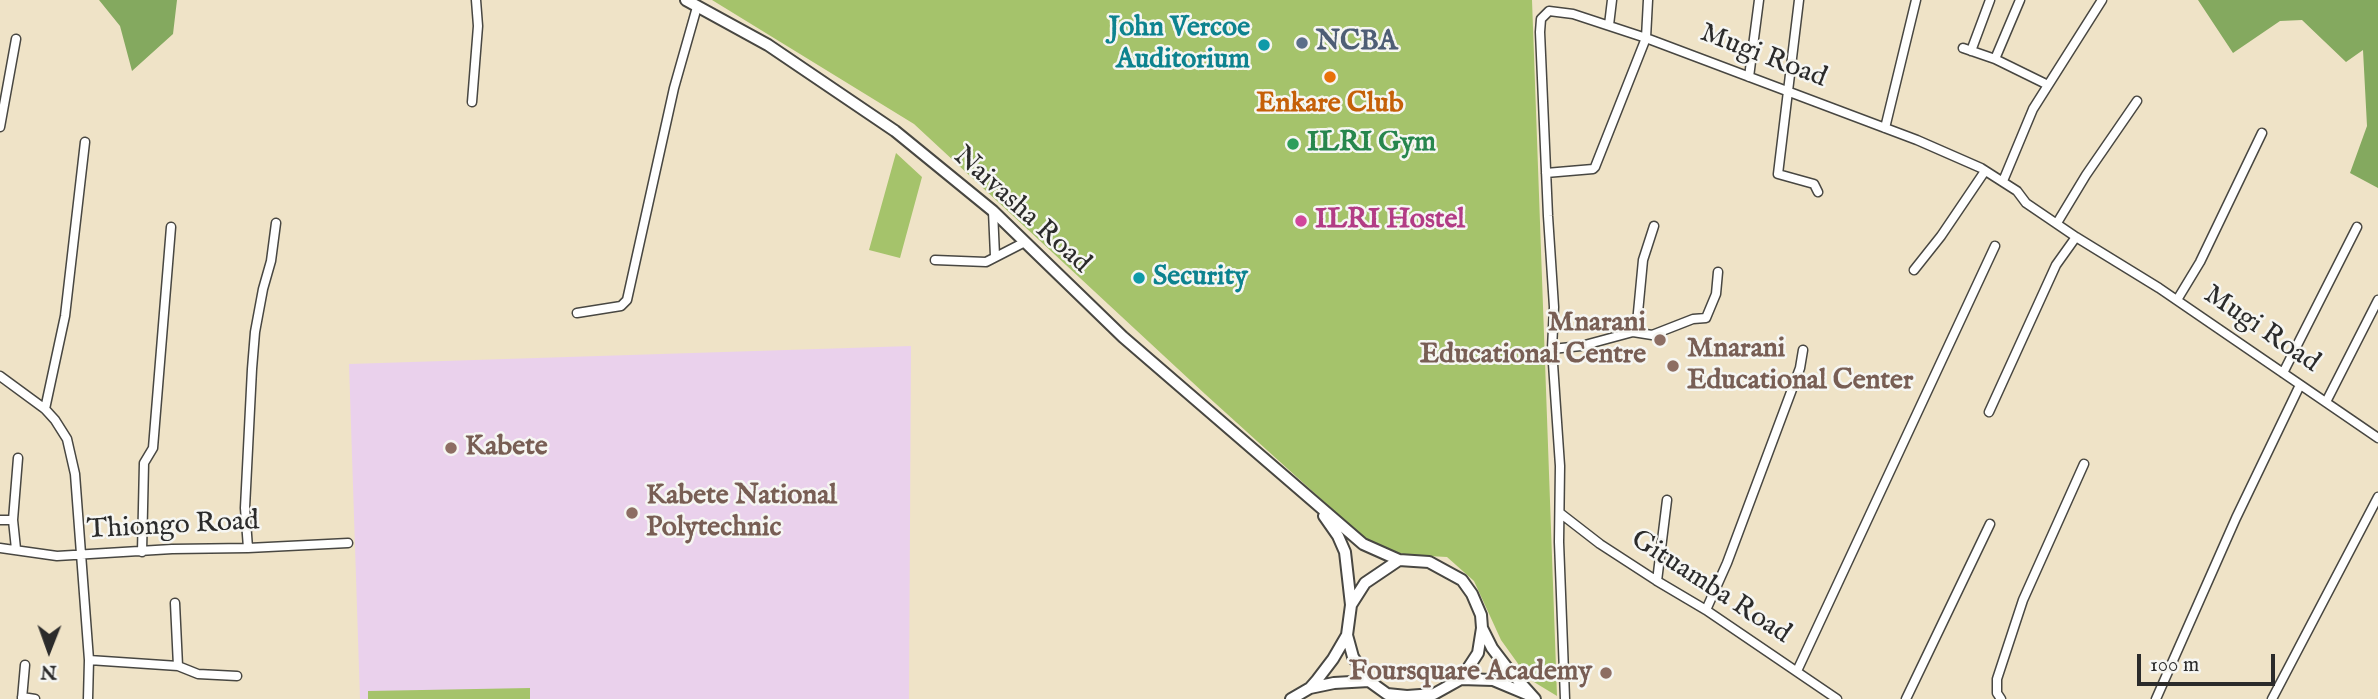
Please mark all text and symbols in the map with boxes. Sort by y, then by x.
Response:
place label: John Vercoe Auditorium [1108,12,1250,78]
street label: Mugi Road [1695,18,1831,96]
place label: NCBA [1316,26,1397,60]
marker: NCBA [1294,35,1310,51]
marker: John Vercoe Auditorium [1256,37,1272,53]
marker: Enkare Club [1322,69,1338,85]
place label: Enkare Club [1256,88,1404,122]
place label: ILRI Gym [1307,127,1436,161]
marker: ILRI Gym [1285,136,1301,152]
street label: Naivasha Road [945,140,1097,282]
place label: ILRI Hostel [1315,204,1465,238]
marker: ILRI Hostel [1293,213,1309,229]
place label: Security [1153,261,1248,295]
marker: Security [1131,270,1147,286]
street label: Mugi Road [2197,279,2325,381]
place label: Mnarani Educational Centre [1420,307,1646,373]
marker: Mnarani Educational Centre [1652,332,1668,348]
place label: Mnarani Educational Center [1687,333,1913,399]
marker: Mnarani Educational Center [1665,358,1681,374]
place label: Kabete [465,431,548,465]
marker: Kabete [443,440,459,456]
place label: Kabete National Polytechnic [646,480,837,546]
marker: Kabete National Polytechnic [624,505,640,521]
street label: Thiongo Road [86,506,260,548]
street label: Gituamba Road [1624,524,1796,652]
north arrow [14,615,84,685]
scale bar [2140,640,2278,684]
text: 100 m [2150,652,2199,679]
place label: Foursquare Academy [1349,656,1592,690]
text: N [40,659,57,683]
marker: Foursquare Academy [1598,665,1614,681]

